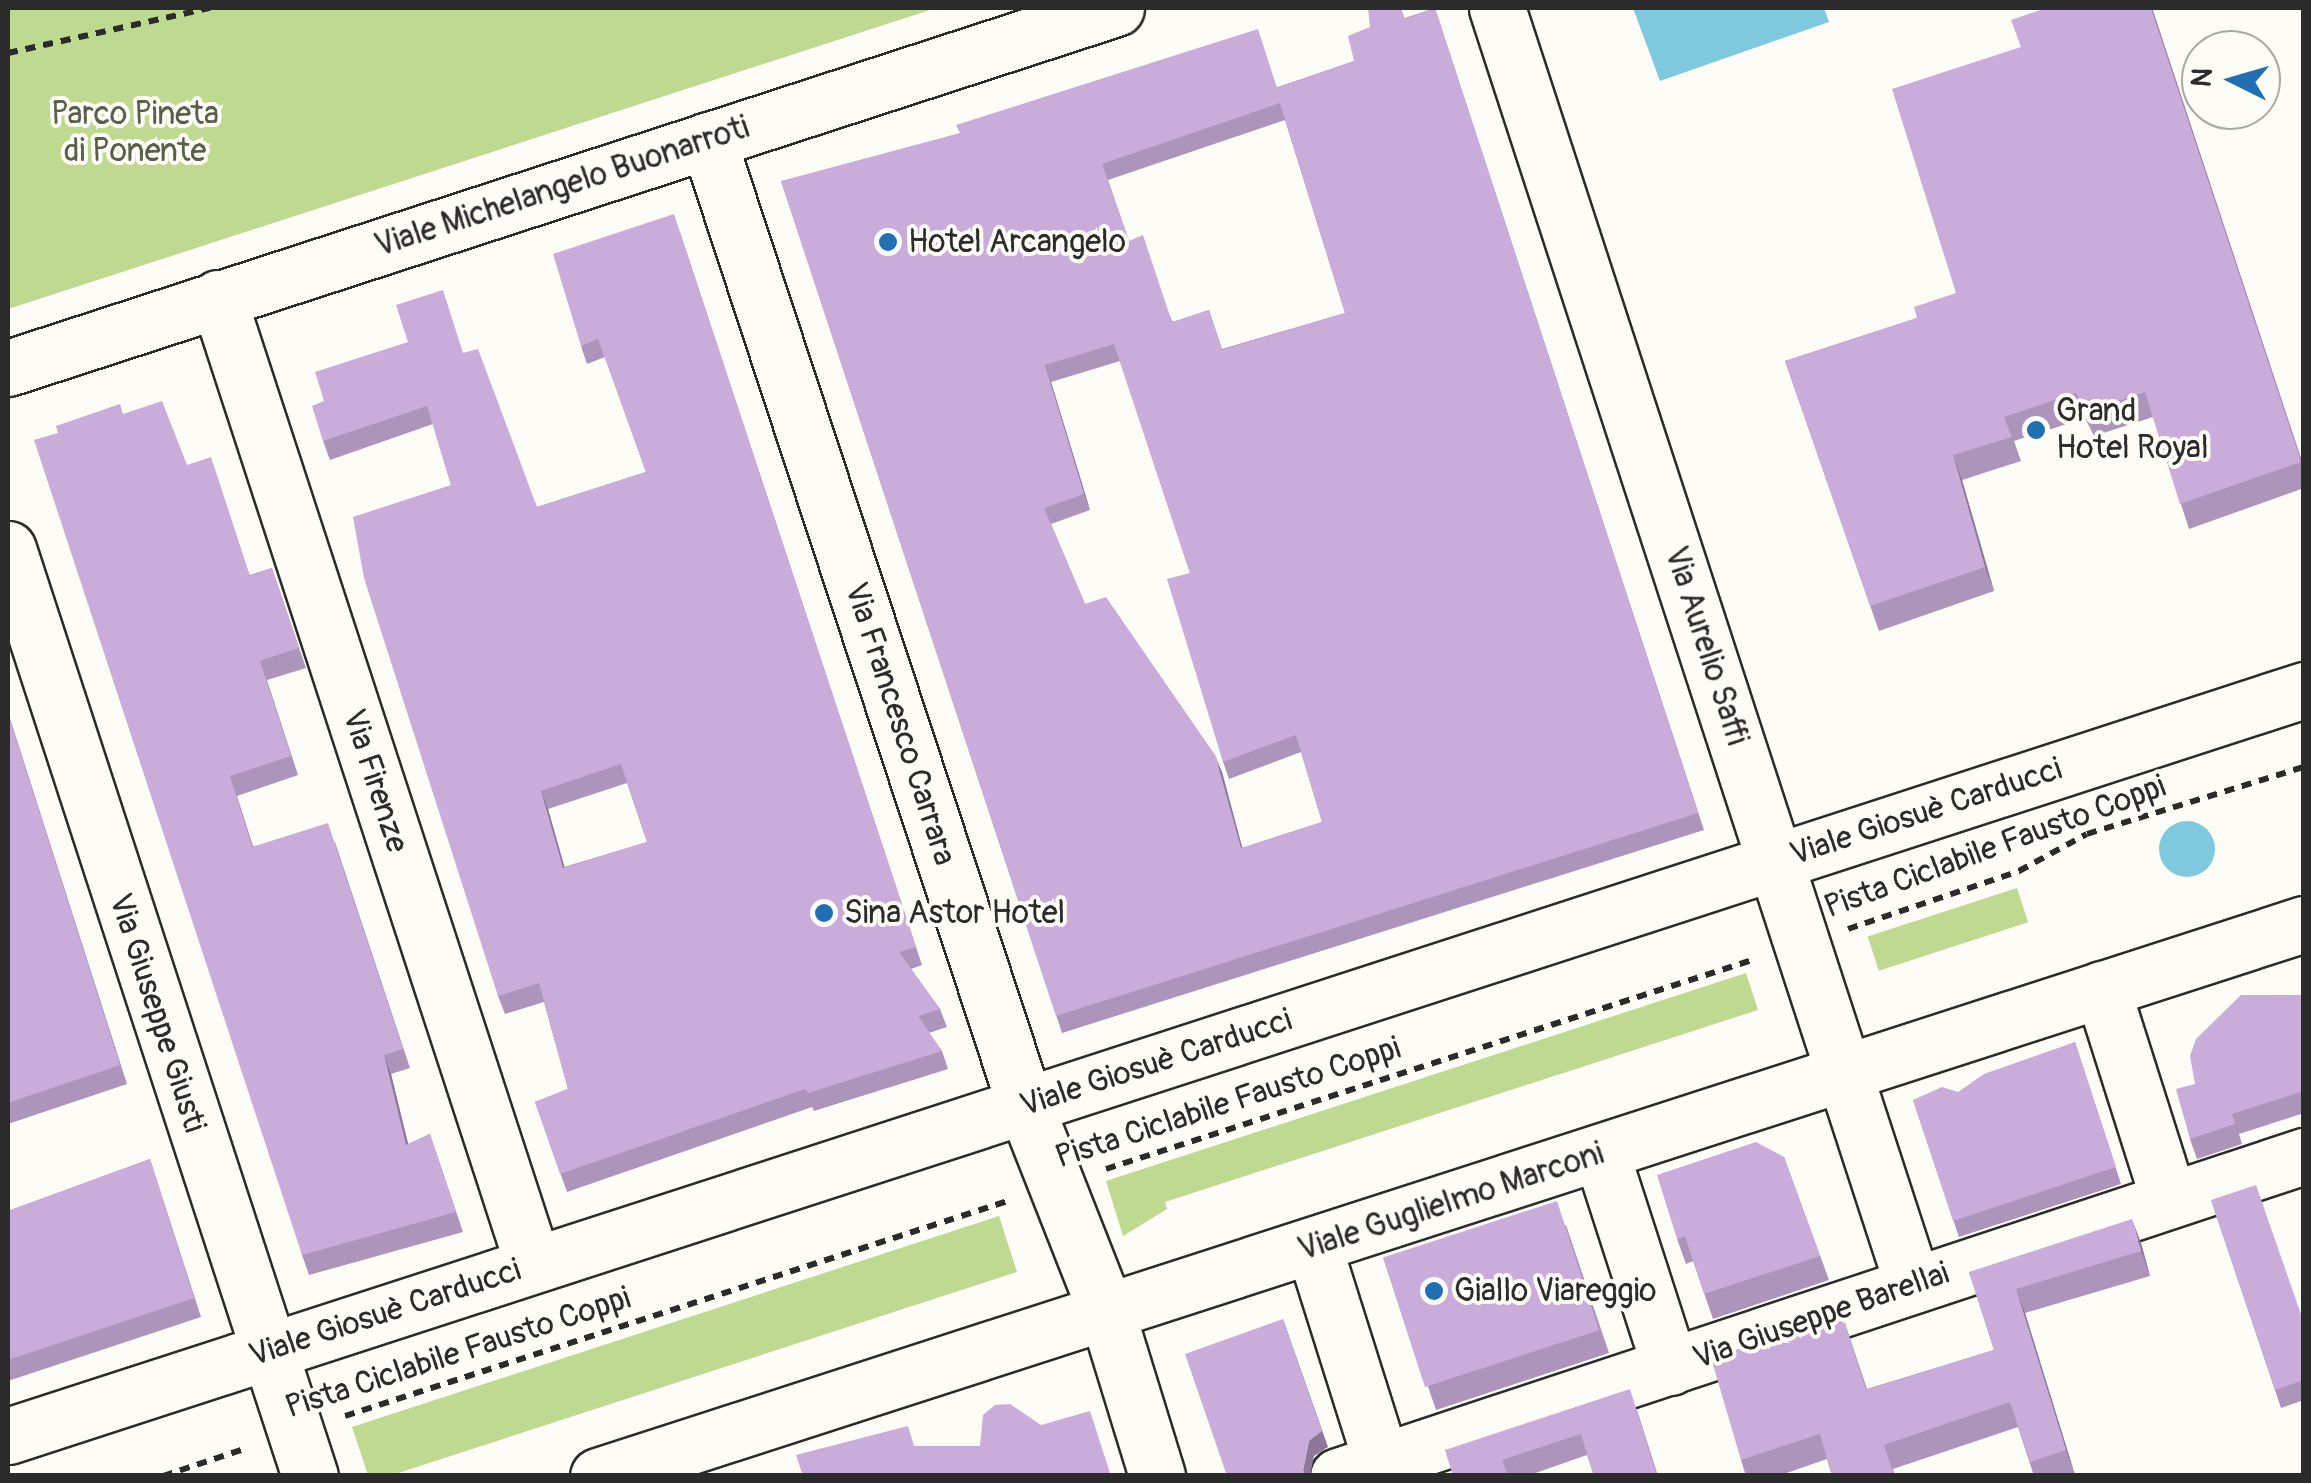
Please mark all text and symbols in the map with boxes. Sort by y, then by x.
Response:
north arrow [2181,30,2281,130]
text: N [2184,67,2221,88]
park label: Parco Pineta di Ponente [51,96,219,171]
street label: Viale Michelangelo Buonarroti [370,108,754,266]
place label: Hotel Arcangelo [908,223,1126,261]
marker: Hotel Arcangelo [877,231,899,253]
place label: Grand Hotel Royal [2056,393,2209,468]
marker: Grand Hotel Royal [2025,419,2047,441]
street label: Via Aurelio Saffi [1656,542,1756,750]
street label: Via Francesco Carrara [836,578,964,870]
street label: Via Firenze [334,705,416,857]
street label: Viale Giosuè Carducci [1785,750,2067,874]
street label: Pista Ciclabile Fausto Coppi [1819,767,2171,927]
street label: Via Giuseppe Giusti [100,889,214,1137]
place label: Sina Astor Hotel [844,894,1065,932]
marker: Sina Astor Hotel [813,902,835,924]
street label: Viale Giosuè Carducci [1015,1001,1297,1125]
street label: Pista Ciclabile Fausto Coppi [1051,1029,1405,1177]
street label: Viale Guglielmo Marconi [1293,1134,1609,1270]
street label: Viale Giosuè Carducci [244,1251,526,1375]
street label: Via Giuseppe Barellai [1688,1254,1954,1378]
place label: Giallo Viareggio [1454,1272,1657,1310]
street label: Pista Ciclabile Fausto Coppi [281,1279,635,1427]
marker: Giallo Viareggio [1423,1280,1445,1302]

